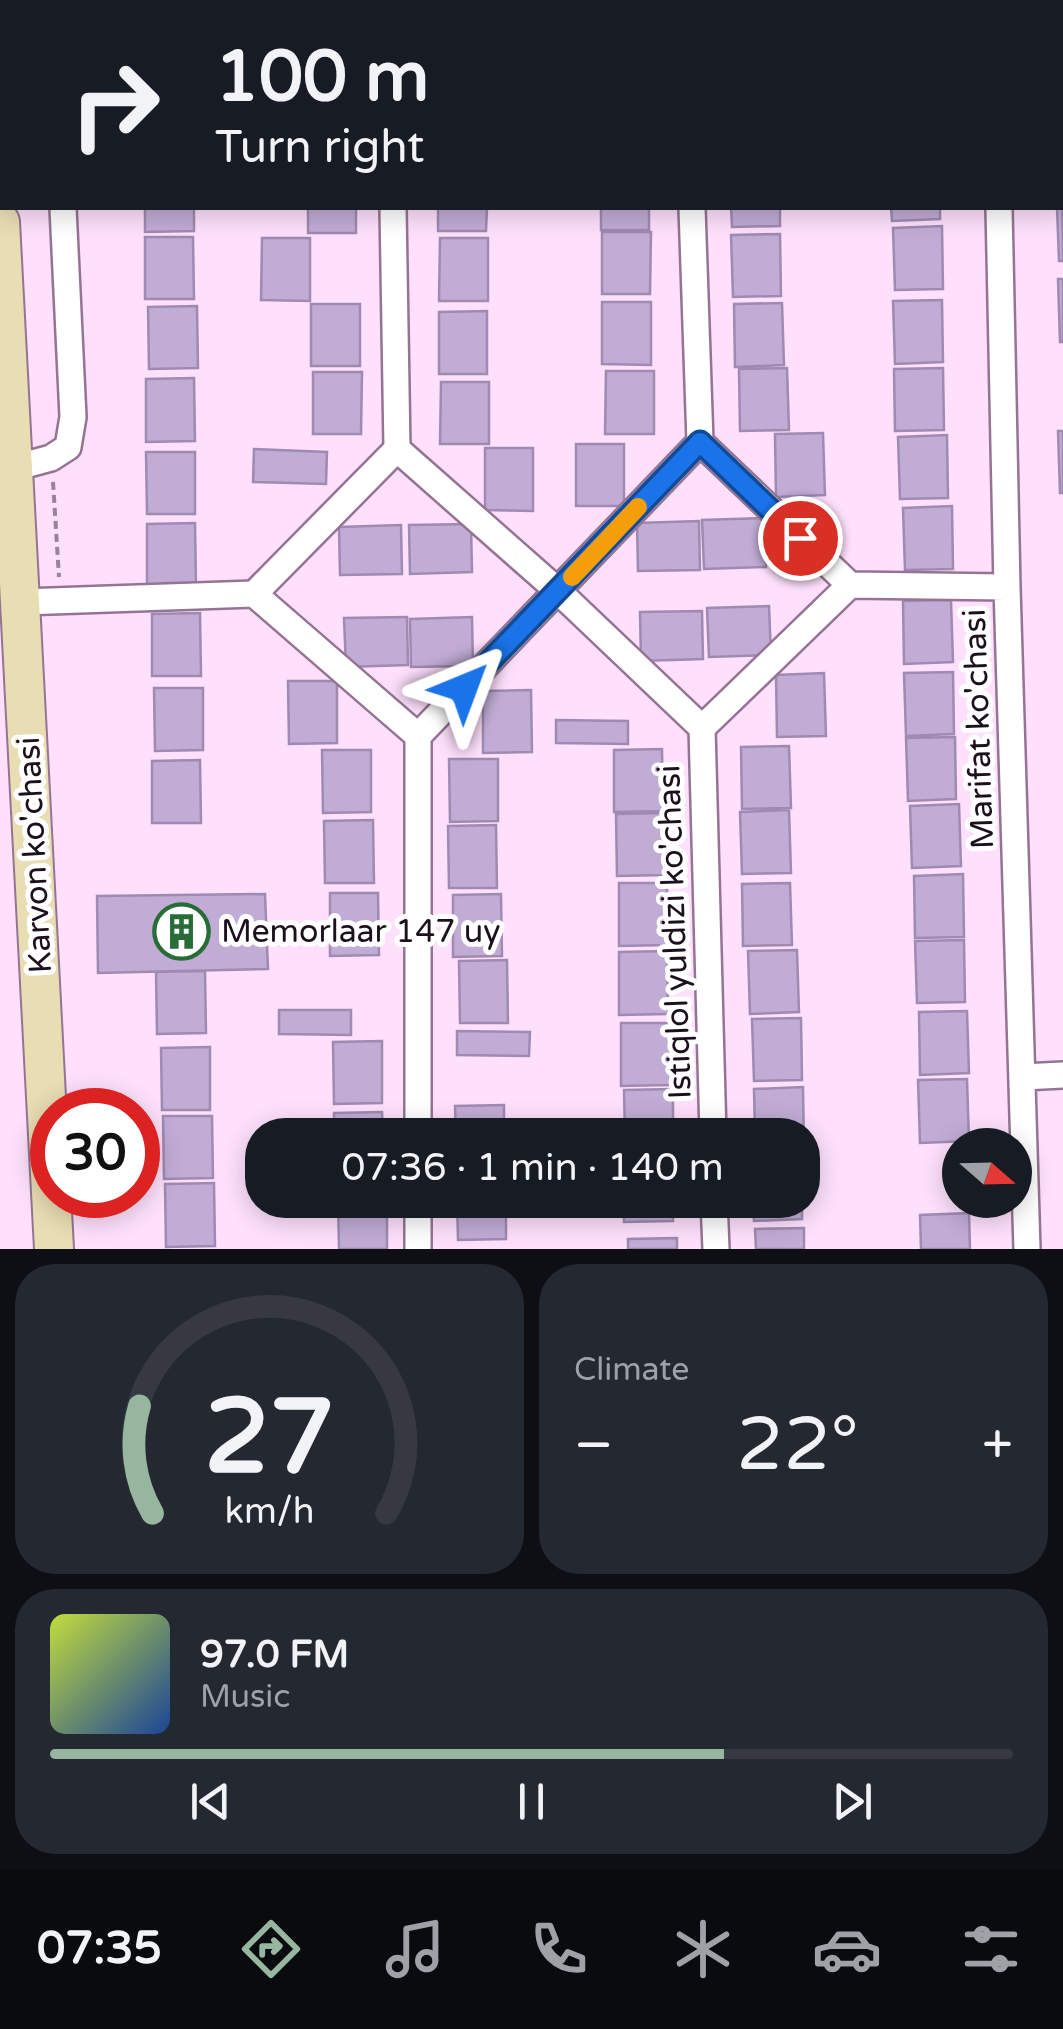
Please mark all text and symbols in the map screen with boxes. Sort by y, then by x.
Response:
text: 100 m [215,36,429,120]
icon: right [50,40,180,170]
text: Turn right [215,121,424,175]
pin [758,496,843,581]
icon: arrive [773,511,828,566]
street label: Marifat ko'chasi [956,608,1002,850]
position arrow [412,636,516,740]
street label: Karvon ko'chasi [10,736,60,974]
street label: Istiqlol yuldizi ko'chasi [650,764,700,1100]
building icon: Memorlaar 147 uy [152,902,212,962]
place label: Memorlaar 147 uy [221,913,500,951]
speed limit sign: 30 [30,1088,160,1218]
north arrow [942,1128,1032,1218]
map controls [942,1128,1032,1218]
text: 07:36 · 1 min · 140 m [341,1145,724,1191]
text: Climate [574,1351,689,1389]
text: 27 [204,1376,335,1501]
text: 22° [736,1400,859,1490]
text: − [574,1413,613,1479]
text: + [982,1413,1013,1479]
text: km/h [225,1490,314,1533]
text: 97.0 FM [200,1632,349,1678]
text: Music [200,1678,290,1716]
icon: previous [183,1774,238,1829]
icon: pause [504,1774,559,1829]
icon: next [825,1774,880,1829]
icon: directions [236,1914,306,1984]
icon: music [380,1914,450,1984]
icon: phone [524,1914,594,1984]
icon: climate [668,1914,738,1984]
icon: car [812,1914,882,1984]
icon: filters [956,1914,1026,1984]
text: 07:35 [37,1922,162,1976]

